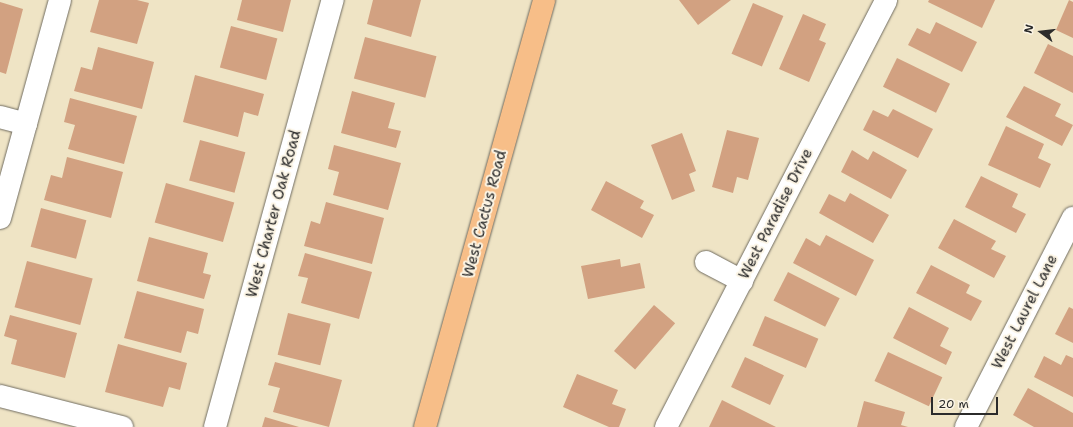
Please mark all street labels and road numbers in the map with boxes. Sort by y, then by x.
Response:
street label: West Charter Oak Road [243,128,305,300]
street label: West Paradise Drive [735,146,817,282]
street label: West Cactus Road [459,148,511,280]
street label: West Laurel Lane [988,252,1062,372]

